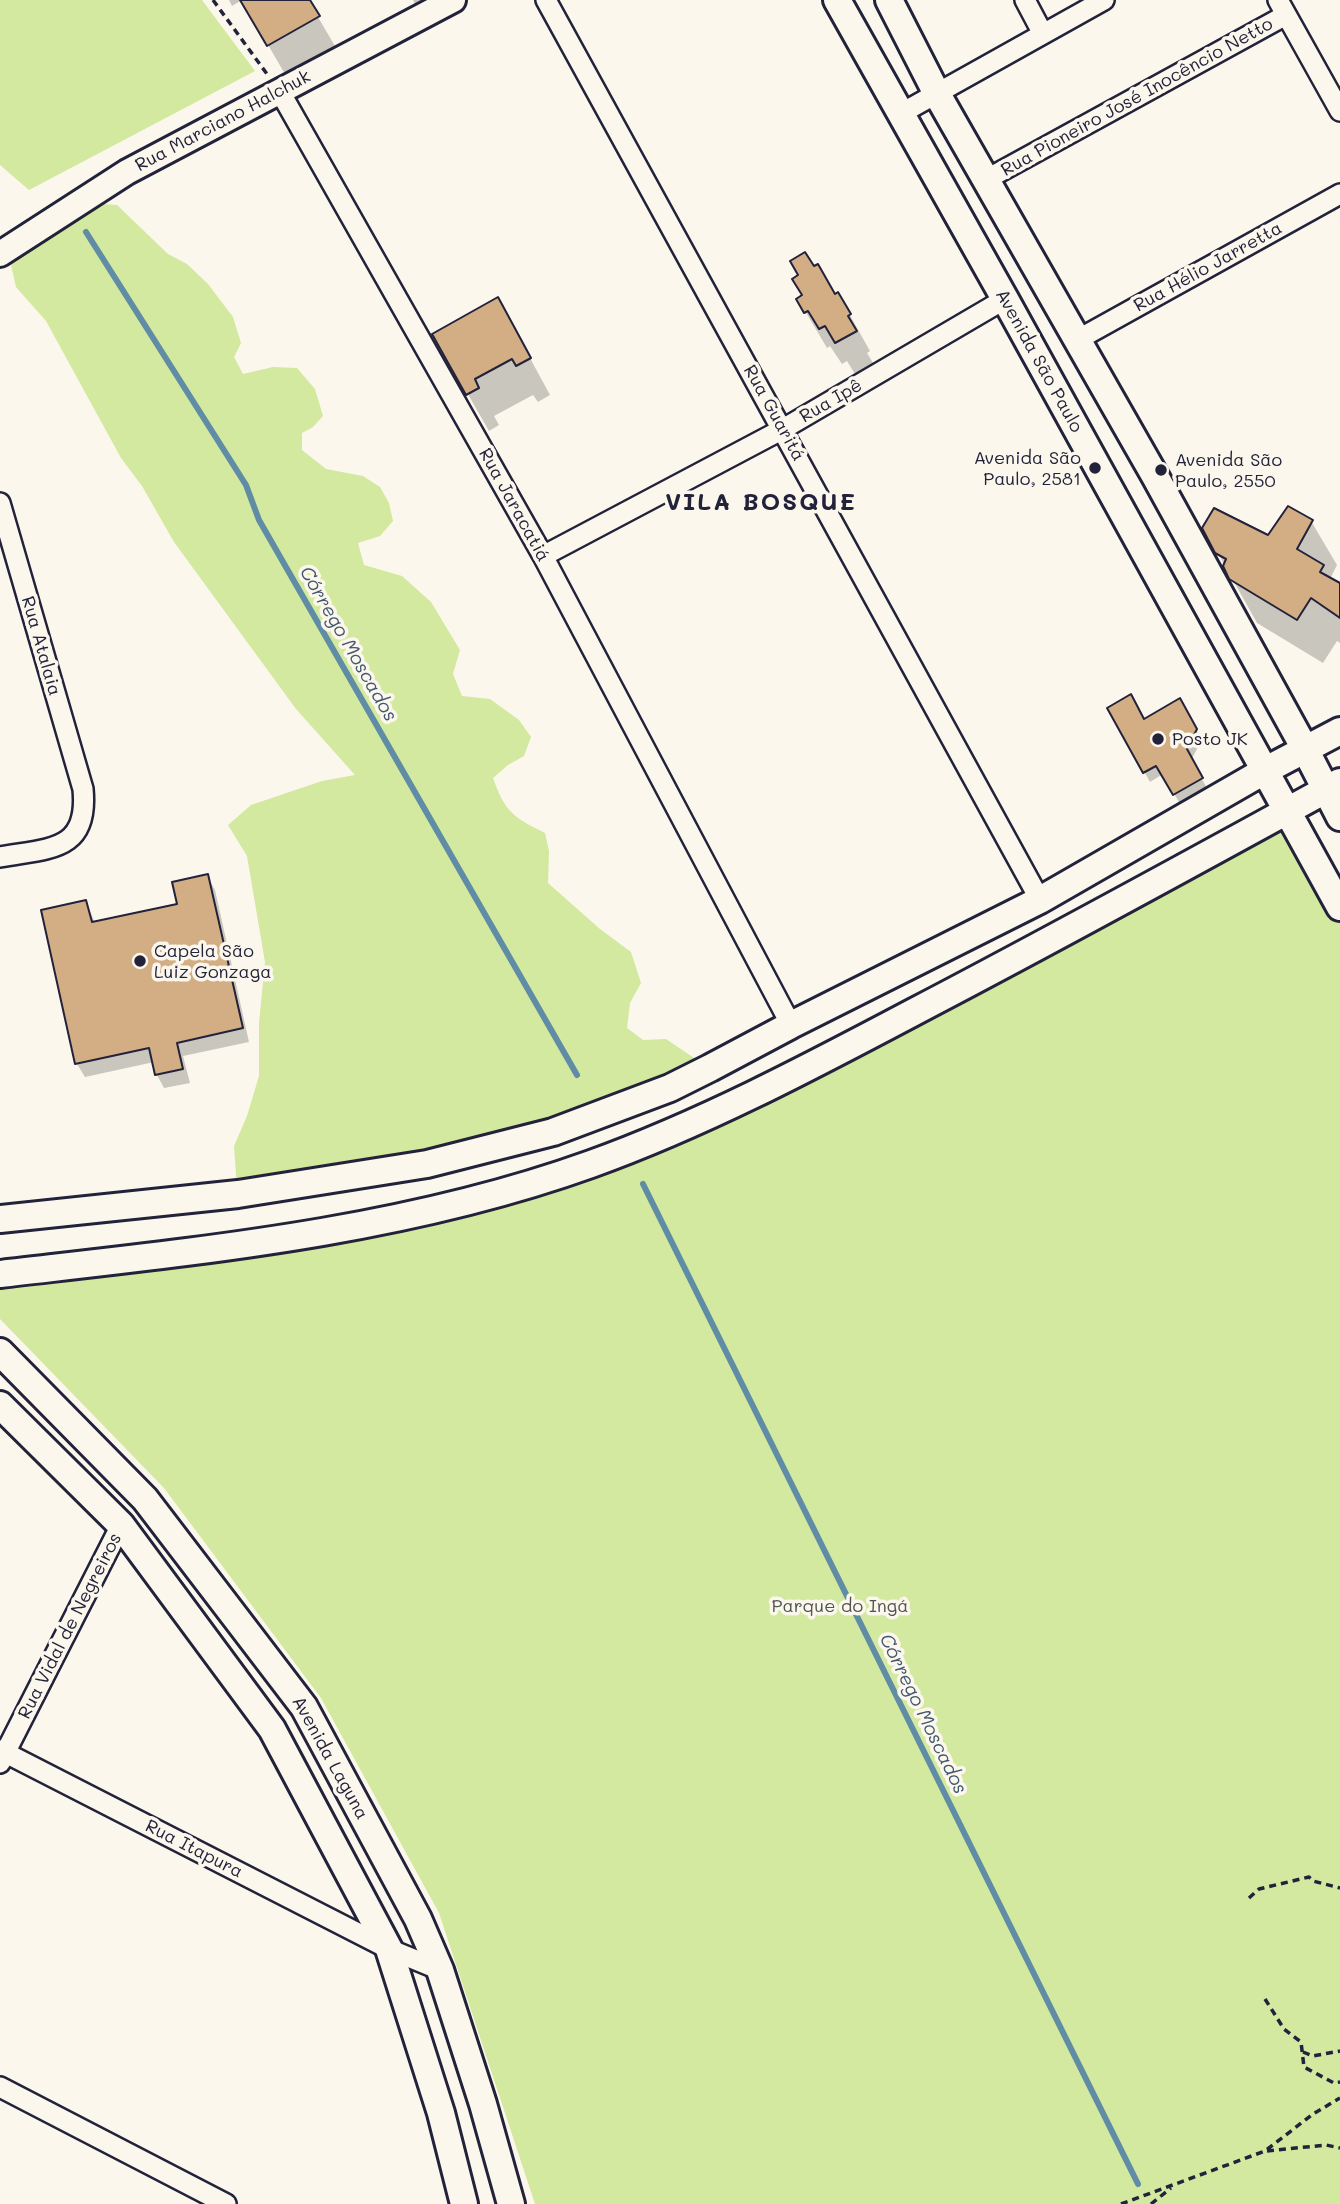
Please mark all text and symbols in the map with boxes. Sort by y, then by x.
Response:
street label: Rua Pioneiro José Inocêncio Netto [997,13,1277,181]
street label: Rua Marciano Halchuk [132,66,314,176]
street label: Rua Hélio Jarretta [1130,217,1286,317]
street label: Avenida São Paulo [991,286,1087,436]
street label: Rua Guaritá [739,361,809,465]
street label: Rua Ipê [796,375,866,427]
street label: Rua Jaracatiá [474,445,554,565]
place label: Avenida São Paulo, 2581 [974,447,1081,490]
place label: Avenida São Paulo, 2550 [1175,449,1282,491]
marker: Avenida São Paulo, 2581 [1087,460,1103,476]
marker: Avenida São Paulo, 2550 [1153,462,1169,478]
district label: VILA BOSQUE [667,489,855,517]
water label: Córrego Moscados [294,562,402,726]
street label: Rua Atalaia [17,594,65,698]
place label: Posto JK [1172,728,1248,750]
marker: Posto JK [1150,731,1166,747]
place label: Capela São Luiz Gonzaga [154,940,271,982]
marker: Capela São Luiz Gonzaga [132,953,148,969]
street label: Rua Vidal de Negreiros [14,1529,126,1723]
park label: Parque do Ingá [772,1595,908,1617]
water label: Córrego Moscados [874,1630,972,1798]
street label: Avenida Laguna [287,1693,373,1823]
street label: Rua Itapura [142,1815,246,1883]

